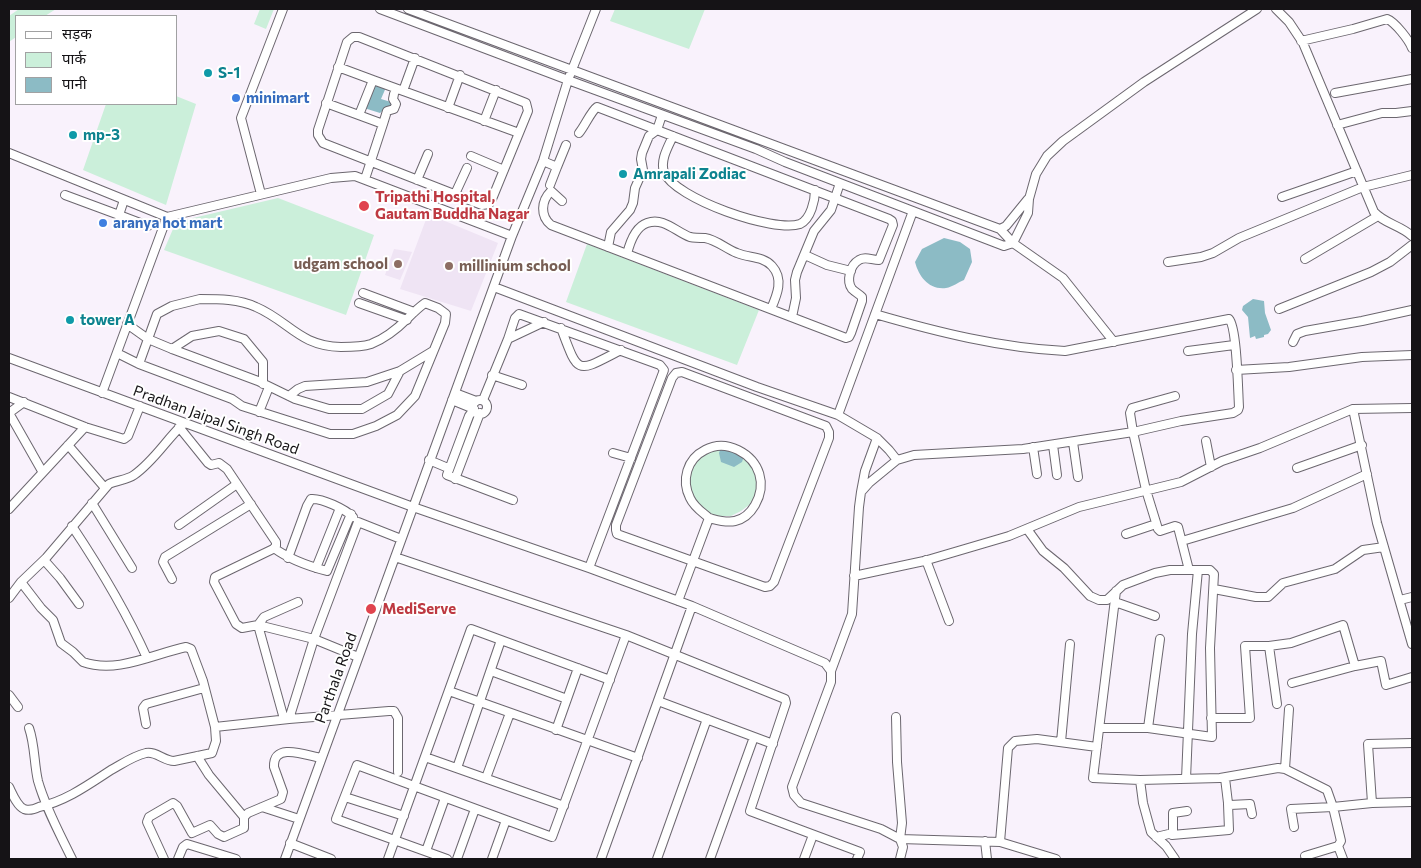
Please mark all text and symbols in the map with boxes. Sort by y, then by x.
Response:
legend [15,15,178,105]
text: सड़क [62,24,92,42]
text: पार्क [62,49,86,67]
place label: S-1 [218,64,240,82]
marker: S-1 [202,67,214,79]
text: पानी [62,74,87,92]
place label: minimart [246,89,310,107]
marker: minimart [230,92,242,104]
place label: mp-3 [83,126,120,144]
marker: mp-3 [67,129,79,141]
place label: Amrapali Zodiac [633,165,746,183]
marker: Amrapali Zodiac [617,168,629,180]
place label: Tripathi Hospital, Gautam Buddha Nagar [375,188,530,223]
marker: Tripathi Hospital, Gautam Buddha Nagar [357,199,371,213]
place label: aranya hot mart [113,214,222,232]
marker: aranya hot mart [97,217,109,229]
place label: udgam school [294,255,388,273]
place label: millinium school [459,257,571,275]
marker: udgam school [392,258,404,270]
marker: millinium school [443,260,455,272]
place label: tower A [80,311,135,329]
marker: tower A [64,314,76,326]
street label: Pradhan Jaipal Singh Road [131,382,301,458]
place label: MediServe [382,600,456,618]
marker: MediServe [364,602,378,616]
street label: Parthala Road [311,630,361,726]

